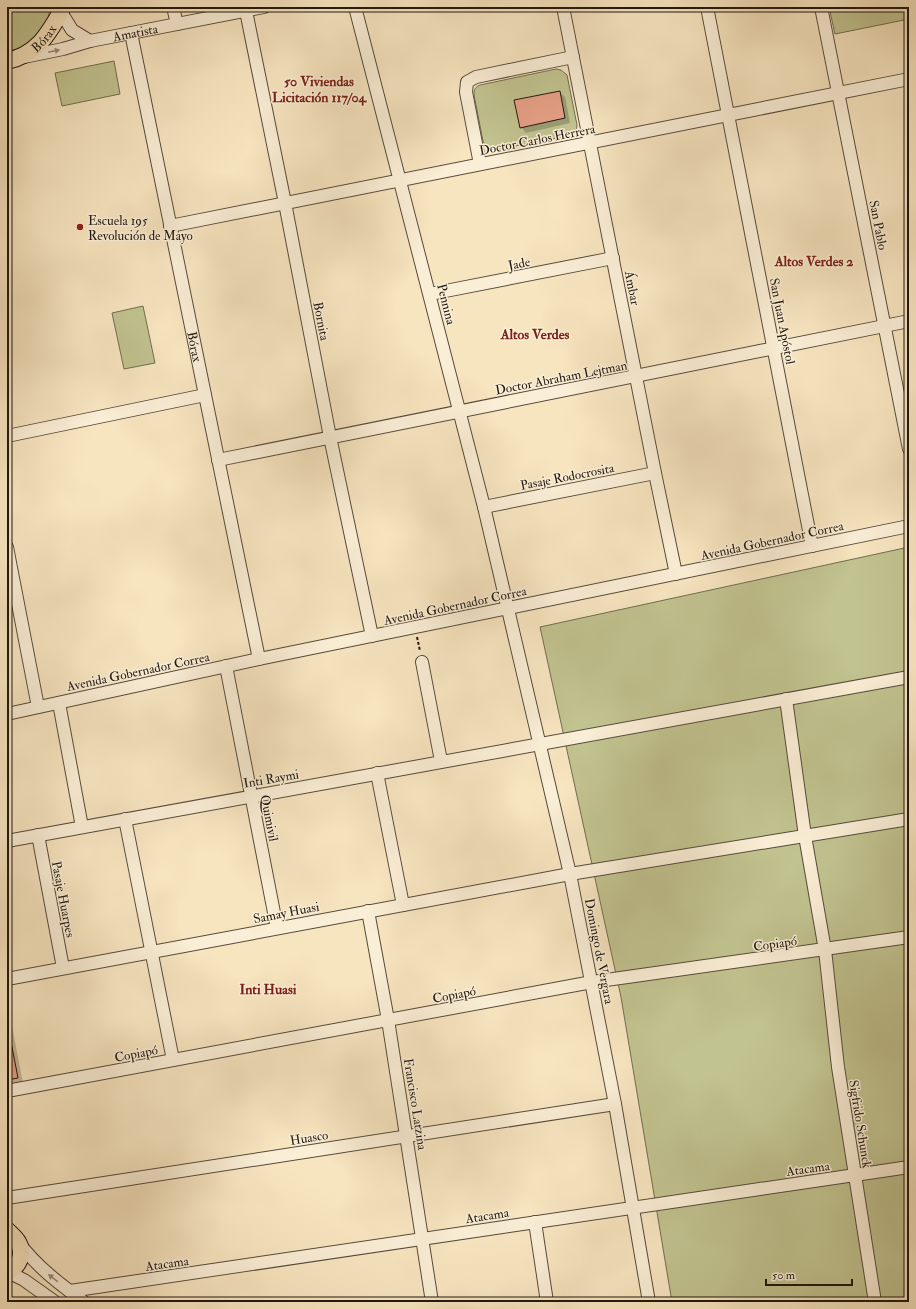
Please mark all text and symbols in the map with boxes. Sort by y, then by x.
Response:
street label: Amatista [111,21,160,46]
street label: Bórax [28,22,60,56]
one-way arrow [48,47,61,53]
district label: 50 Viviendas Licitación 117/04 [272,73,368,106]
street label: Doctor Carlos Herrera [478,121,597,159]
street label: San Pablo [865,199,891,251]
place label: Escuela 195 Revolución de Mayo [88,213,193,245]
marker: Escuela 195 Revolución de Mayo [75,222,85,232]
district label: Altos Verdes 2 [774,253,853,270]
street label: Jade [506,254,532,274]
street label: Ámbar [621,268,644,307]
street label: San Juan Apóstol [765,277,798,367]
street label: Pennina [433,282,459,327]
street label: Bornita [309,300,333,343]
district label: Altos Verdes [500,326,570,343]
street label: Bórax [183,330,205,364]
street label: Doctor Abraham Lejtman [494,357,629,399]
street label: Pasaje Rodocrosita [519,460,616,494]
street label: Avenida Gobernador Correa [698,518,846,564]
street label: Avenida Gobernador Correa [381,583,529,629]
street label: Avenida Gobernador Correa [64,649,212,695]
street label: Inti Raymi [242,766,301,793]
street label: Quimivil [257,794,281,843]
street label: Pasaje Huarpes [47,860,78,939]
street label: Domingo de Vergara [581,897,617,1006]
street label: Samay Huasi [252,899,321,928]
street label: Copiapó [752,933,798,956]
district label: Inti Huasi [240,981,297,998]
street label: Copiapó [431,983,477,1008]
street label: Copiapó [113,1042,159,1067]
street label: Francisco Latzina [400,1057,430,1152]
street label: Sigfrido Schunck [845,1079,875,1170]
street label: Huasco [289,1127,329,1149]
street label: Atacama [784,1158,832,1180]
street label: Atacama [463,1205,511,1227]
street label: Atacama [143,1253,191,1275]
scale bar [766,1261,852,1287]
text: 50 m [772,1268,796,1283]
one-way arrow [48,1274,59,1283]

